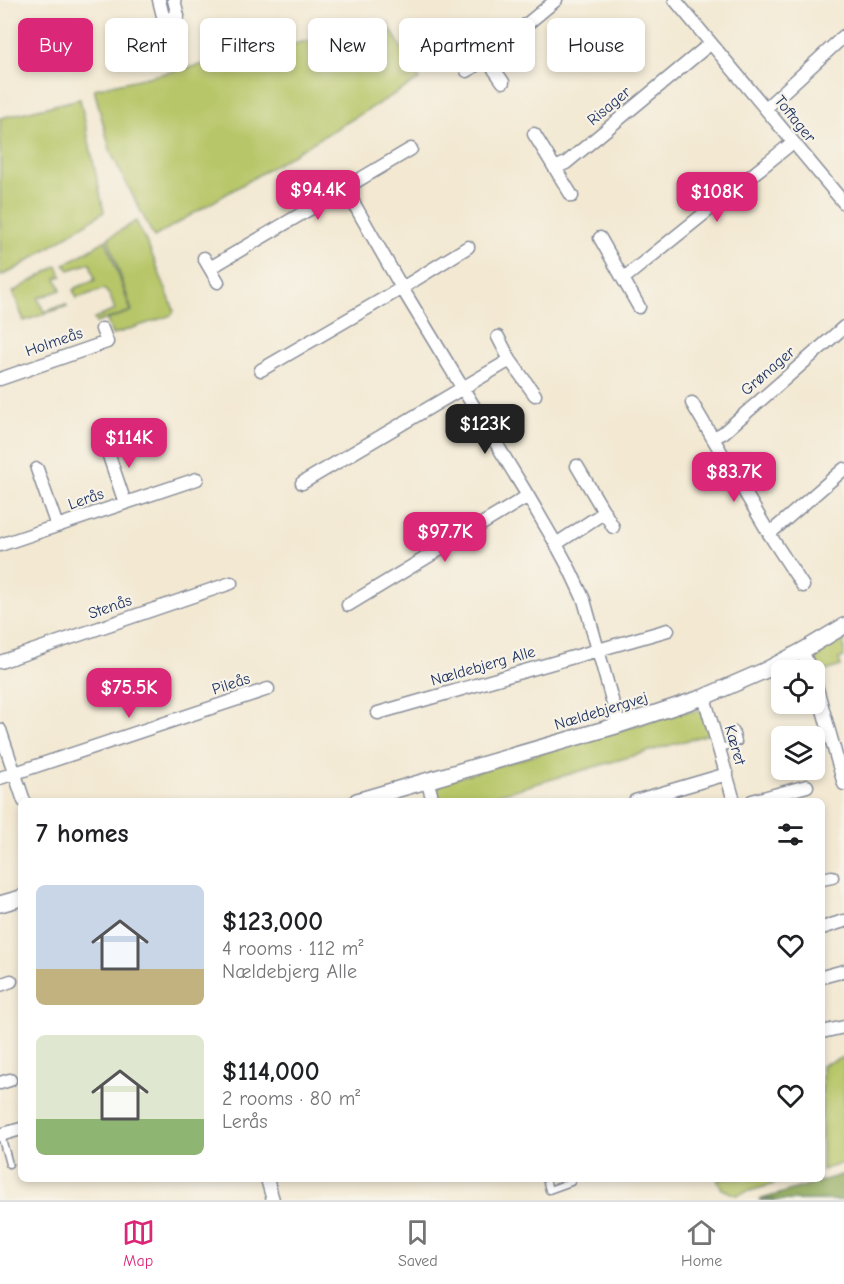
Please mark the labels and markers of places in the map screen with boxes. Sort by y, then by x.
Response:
pin: $94.4K [269,170,367,221]
pin: $108K [675,172,759,223]
pin: $123K [443,404,527,455]
pin: $114K [87,418,171,469]
pin: $83.7K [685,452,783,503]
pin: $97.7K [396,512,494,563]
pin: $75.5K [80,668,178,719]

